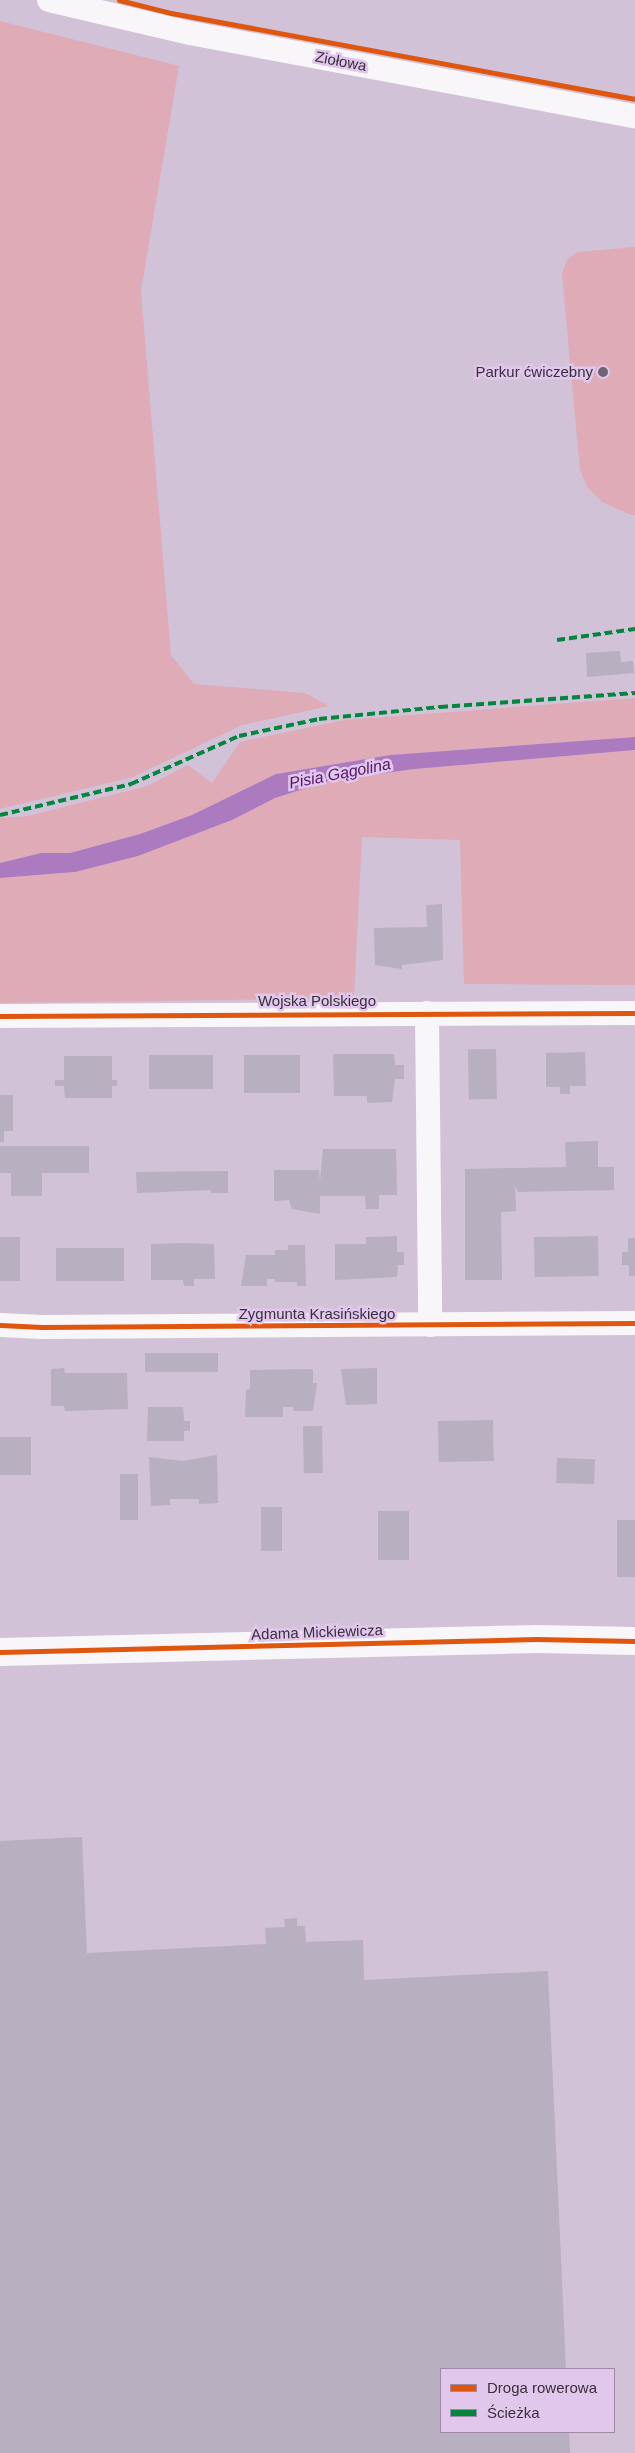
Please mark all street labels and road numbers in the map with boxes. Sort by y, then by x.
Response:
street label: Ziołowa [314,47,368,75]
street label: Wojska Polskiego [258,992,376,1010]
street label: Zygmunta Krasińskiego [239,1305,395,1323]
street label: Adama Mickiewicza [251,1621,383,1643]

